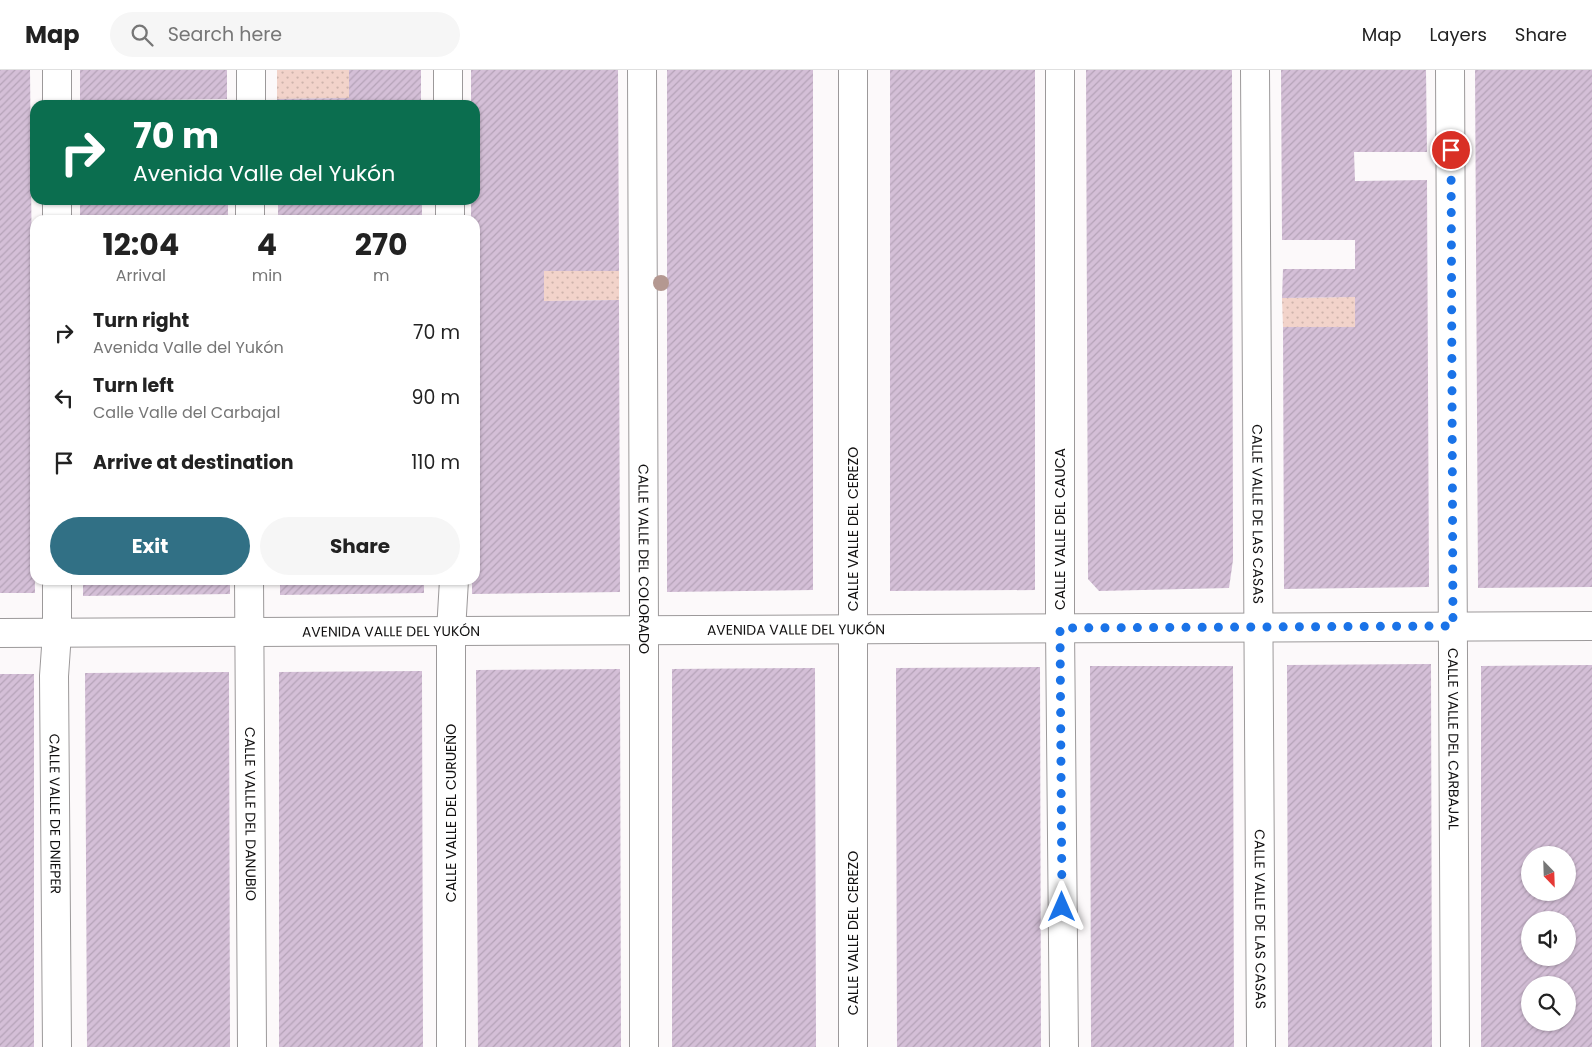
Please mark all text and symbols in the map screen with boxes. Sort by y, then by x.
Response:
search box [110,12,460,57]
text: Map [25,18,80,51]
icon: search [128,21,156,49]
text: Search here [168,21,282,48]
text: Map [1362,22,1402,47]
text: Layers [1430,22,1487,47]
text: Share [1515,22,1567,47]
text: 70 m [133,111,219,160]
icon: right [50,120,115,185]
pin [1430,129,1472,171]
icon: arrive [1437,136,1465,164]
text: Avenida Valle del Yukón [133,158,395,189]
text: 12:04 [102,223,179,266]
text: 4 [257,223,277,266]
text: 270 [355,223,408,266]
text: Arrival [116,264,166,287]
text: min [252,264,282,287]
text: m [373,264,389,287]
text: Turn right [93,307,189,334]
icon: right [50,319,78,347]
text: 70 m [413,319,460,346]
text: Avenida Valle del Yukón [93,336,284,359]
text: Turn left [93,372,174,399]
icon: left [50,384,78,412]
text: 90 m [411,384,460,411]
text: Calle Valle del Carbajal [93,401,280,424]
street label: CALLE VALLE DE LAS CASAS [1247,424,1268,604]
street label: CALLE VALLE DEL CEREZO [843,447,863,611]
street label: CALLE VALLE DEL CAUCA [1050,448,1070,610]
icon: arrive [50,449,78,477]
text: Arrive at destination [93,449,294,476]
text: 110 m [411,449,460,476]
street label: CALLE VALLE DEL COLORADO [633,464,654,654]
button: Exit [50,517,250,575]
button: Share [260,517,460,575]
street label: AVENIDA VALLE DEL YUKÓN [707,619,885,640]
street label: AVENIDA VALLE DEL YUKÓN [302,621,480,642]
street label: CALLE VALLE DEL CARBAJAL [1443,648,1464,830]
street label: CALLE VALLE DEL CURUEÑO [441,724,461,902]
street label: CALLE VALLE DEL DANUBIO [240,727,261,901]
street label: CALLE VALLE DE DNIEPER [44,734,66,894]
street label: CALLE VALLE DE LAS CASAS [1250,829,1271,1009]
north arrow [1521,846,1576,901]
map controls [1521,846,1576,1031]
street label: CALLE VALLE DEL CEREZO [843,851,863,1015]
position arrow [1035,880,1087,932]
button: sound [1521,911,1576,966]
button: search [1521,976,1576,1031]

